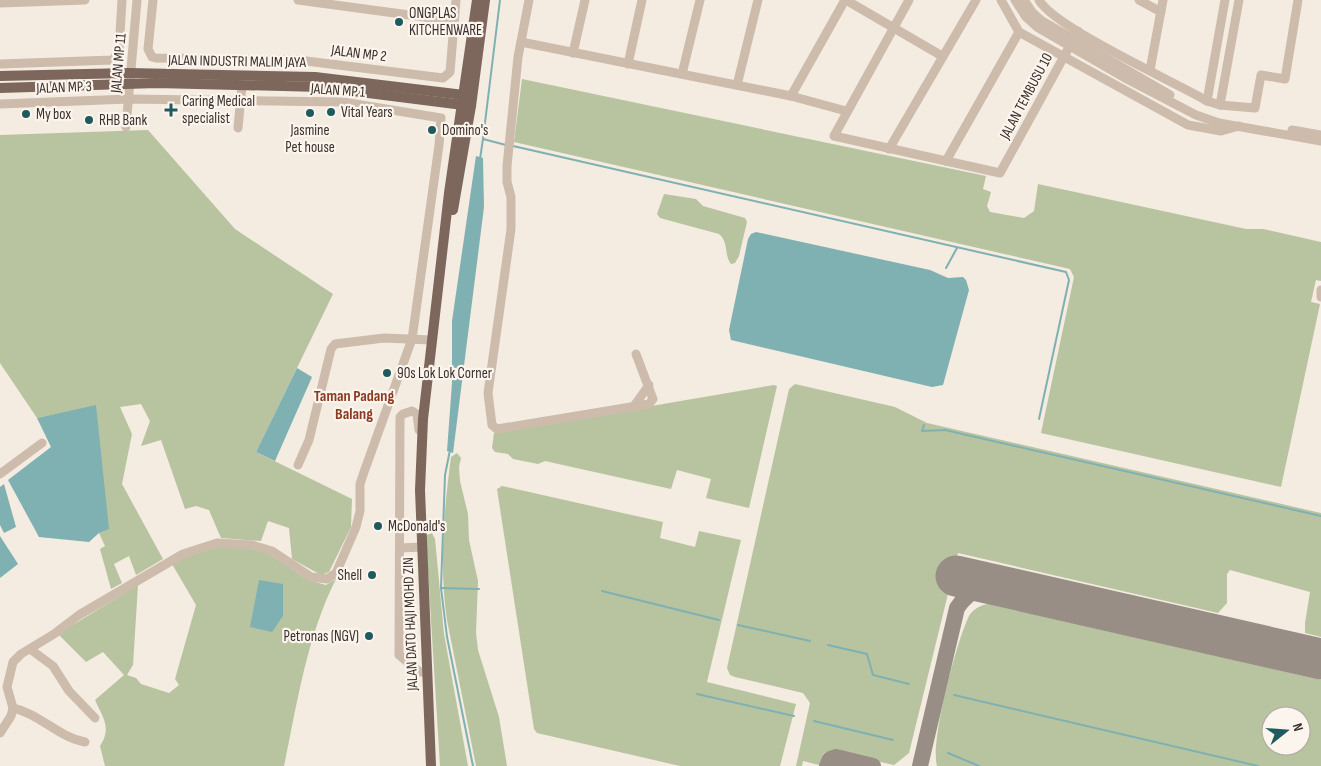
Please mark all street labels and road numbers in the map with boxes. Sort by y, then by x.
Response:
street label: JALAN MP 11 [106,32,131,95]
street label: JALAN MP 2 [329,41,388,66]
street label: JALAN TEMBUSU 10 [995,50,1057,144]
street label: JALAN INDUSTRI MALIM JAYA [167,51,307,72]
street label: JALAN MP 3 [35,77,92,98]
street label: JALAN MP 1 [309,79,367,102]
street label: JALAN DATO HAJI MOHD ZIN [399,557,422,692]

